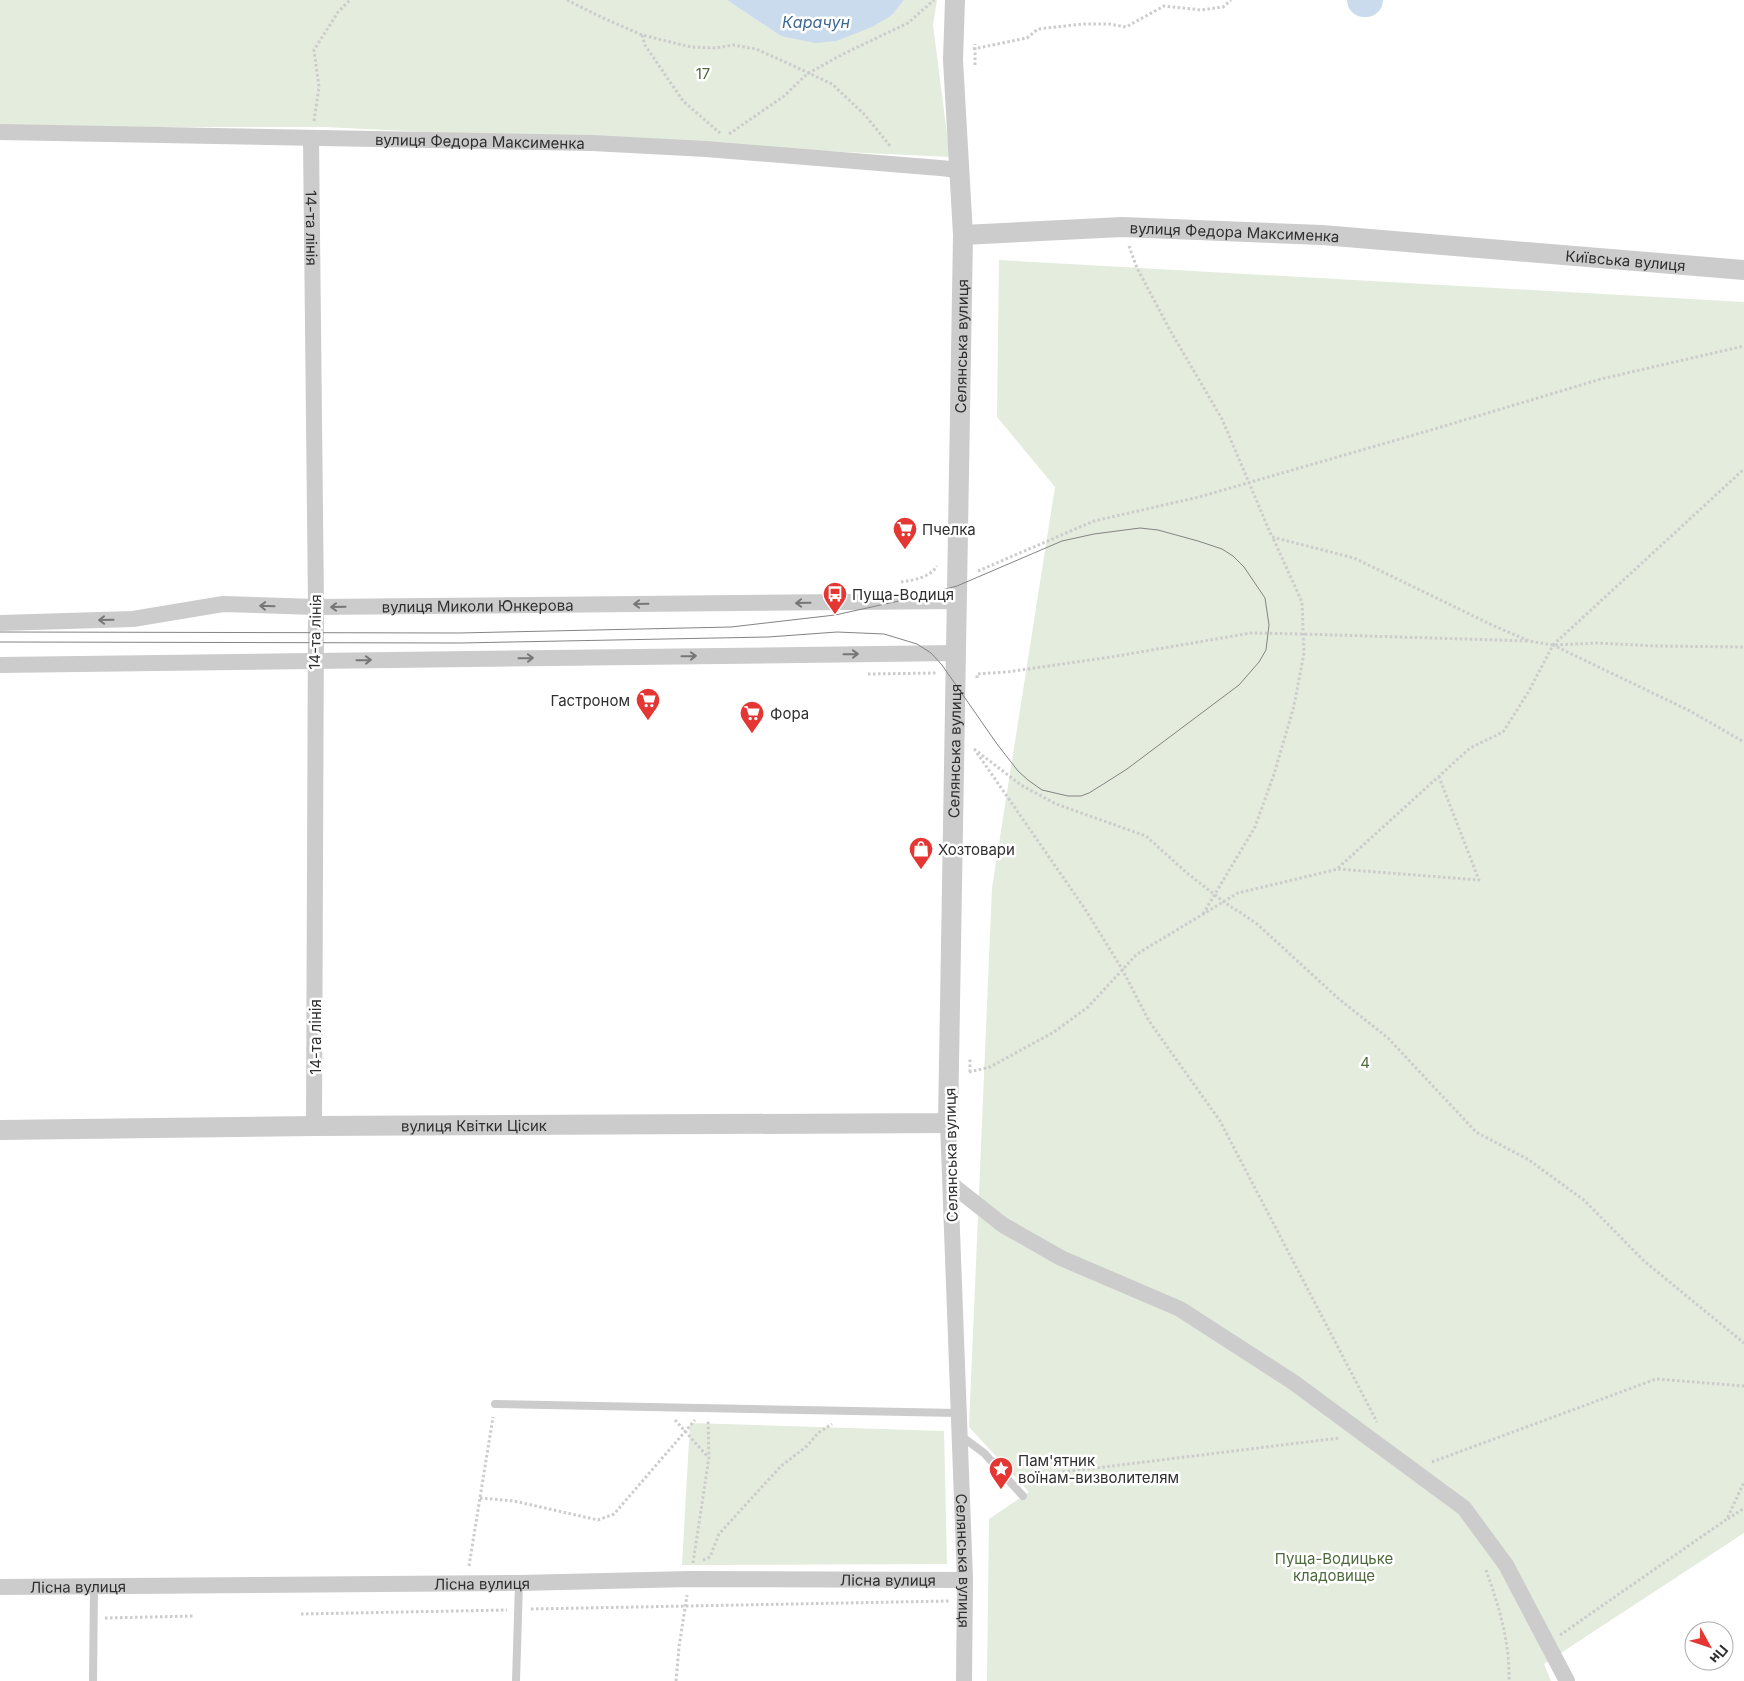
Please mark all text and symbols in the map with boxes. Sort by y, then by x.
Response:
water label: Карачун [782,12,850,32]
park label: 17 [696,64,710,83]
street label: вулиця Федора Максименка [375,129,585,152]
street label: 14-та лінія [302,190,322,266]
street label: вулиця Федора Максименка [1129,218,1340,246]
street label: Київська вулиця [1565,246,1686,275]
street label: Селянська вулиця [950,279,972,413]
supermarket icon: Пчелка [892,516,918,550]
place label: Пчелка [922,520,976,539]
bus stop icon: Пуща-Водиця [822,581,848,615]
place label: Пуща-Водиця [852,585,954,604]
street label: 14-та лінія [305,594,325,670]
street label: вулиця Миколи Юнкерова [382,595,574,616]
one-way arrow [796,598,812,607]
one-way arrow [633,599,650,609]
one-way arrow [260,601,276,610]
one-way arrow [331,602,347,612]
one-way arrow [99,615,115,625]
one-way arrow [842,649,859,659]
one-way arrow [680,651,697,661]
one-way arrow [518,653,534,663]
one-way arrow [356,656,372,665]
street label: Селянська вулиця [944,684,965,818]
supermarket icon: Гастроном [635,687,661,721]
place label: Гастроном [551,691,630,710]
supermarket icon: Фора [739,700,765,734]
place label: Фора [770,704,809,723]
shop icon: Хозтовари [908,836,934,870]
place label: Хозтовари [938,840,1015,859]
street label: 14-та лінія [306,999,325,1075]
park label: 4 [1360,1053,1370,1072]
street label: Селянська вулиця [940,1088,962,1222]
street label: вулиця Квітки Цісик [401,1115,547,1135]
place label: Пам'ятник воїнам-визволителям [1018,1451,1179,1487]
place icon: Пам'ятник воїнам-визволителям [988,1456,1014,1490]
street label: Селянська вулиця [952,1493,975,1628]
park label: Пуща-Водицьке кладовище [1275,1549,1393,1585]
street label: Лісна вулиця [840,1570,936,1589]
street label: Лісна вулиця [434,1573,530,1593]
street label: Лісна вулиця [30,1577,126,1596]
north arrow [1684,1621,1734,1671]
text: Пн [1707,1642,1732,1667]

